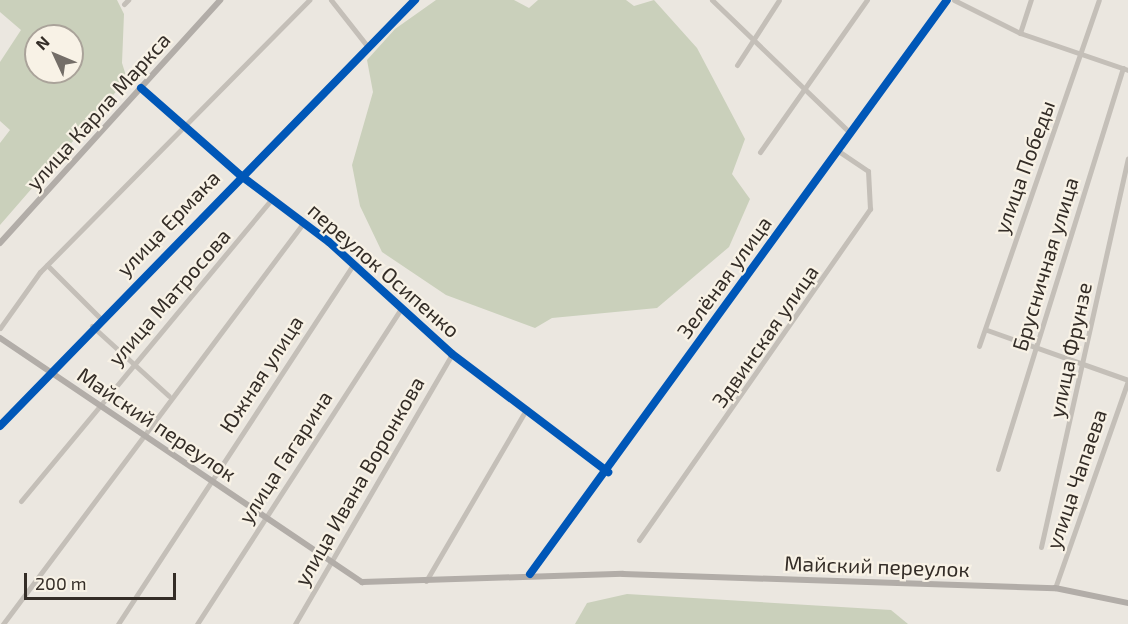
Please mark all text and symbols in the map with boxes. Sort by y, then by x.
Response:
north arrow [24,24,84,84]
street label: улица Карла Маркса [21,27,175,195]
text: N [31,32,53,53]
street label: улица Победы [988,97,1060,237]
street label: улица Ермака [111,165,225,281]
street label: Брусничная улица [1007,174,1083,354]
street label: переулок Осипенко [303,197,465,343]
street label: Зелёная улица [671,211,777,343]
street label: улица Матросова [103,223,235,371]
street label: Здвинская улица [707,260,823,412]
street label: улица Фрунзе [1043,280,1097,420]
street label: Южная улица [214,311,308,437]
street label: Майский переулок [73,362,241,486]
street label: улица Ивана Воронкова [289,372,429,590]
street label: улица Гагарина [233,386,337,528]
street label: улица Чапаева [1040,406,1112,552]
street label: Майский переулок [784,550,970,582]
scale bar [27,561,178,599]
text: 200 m [35,572,87,594]

